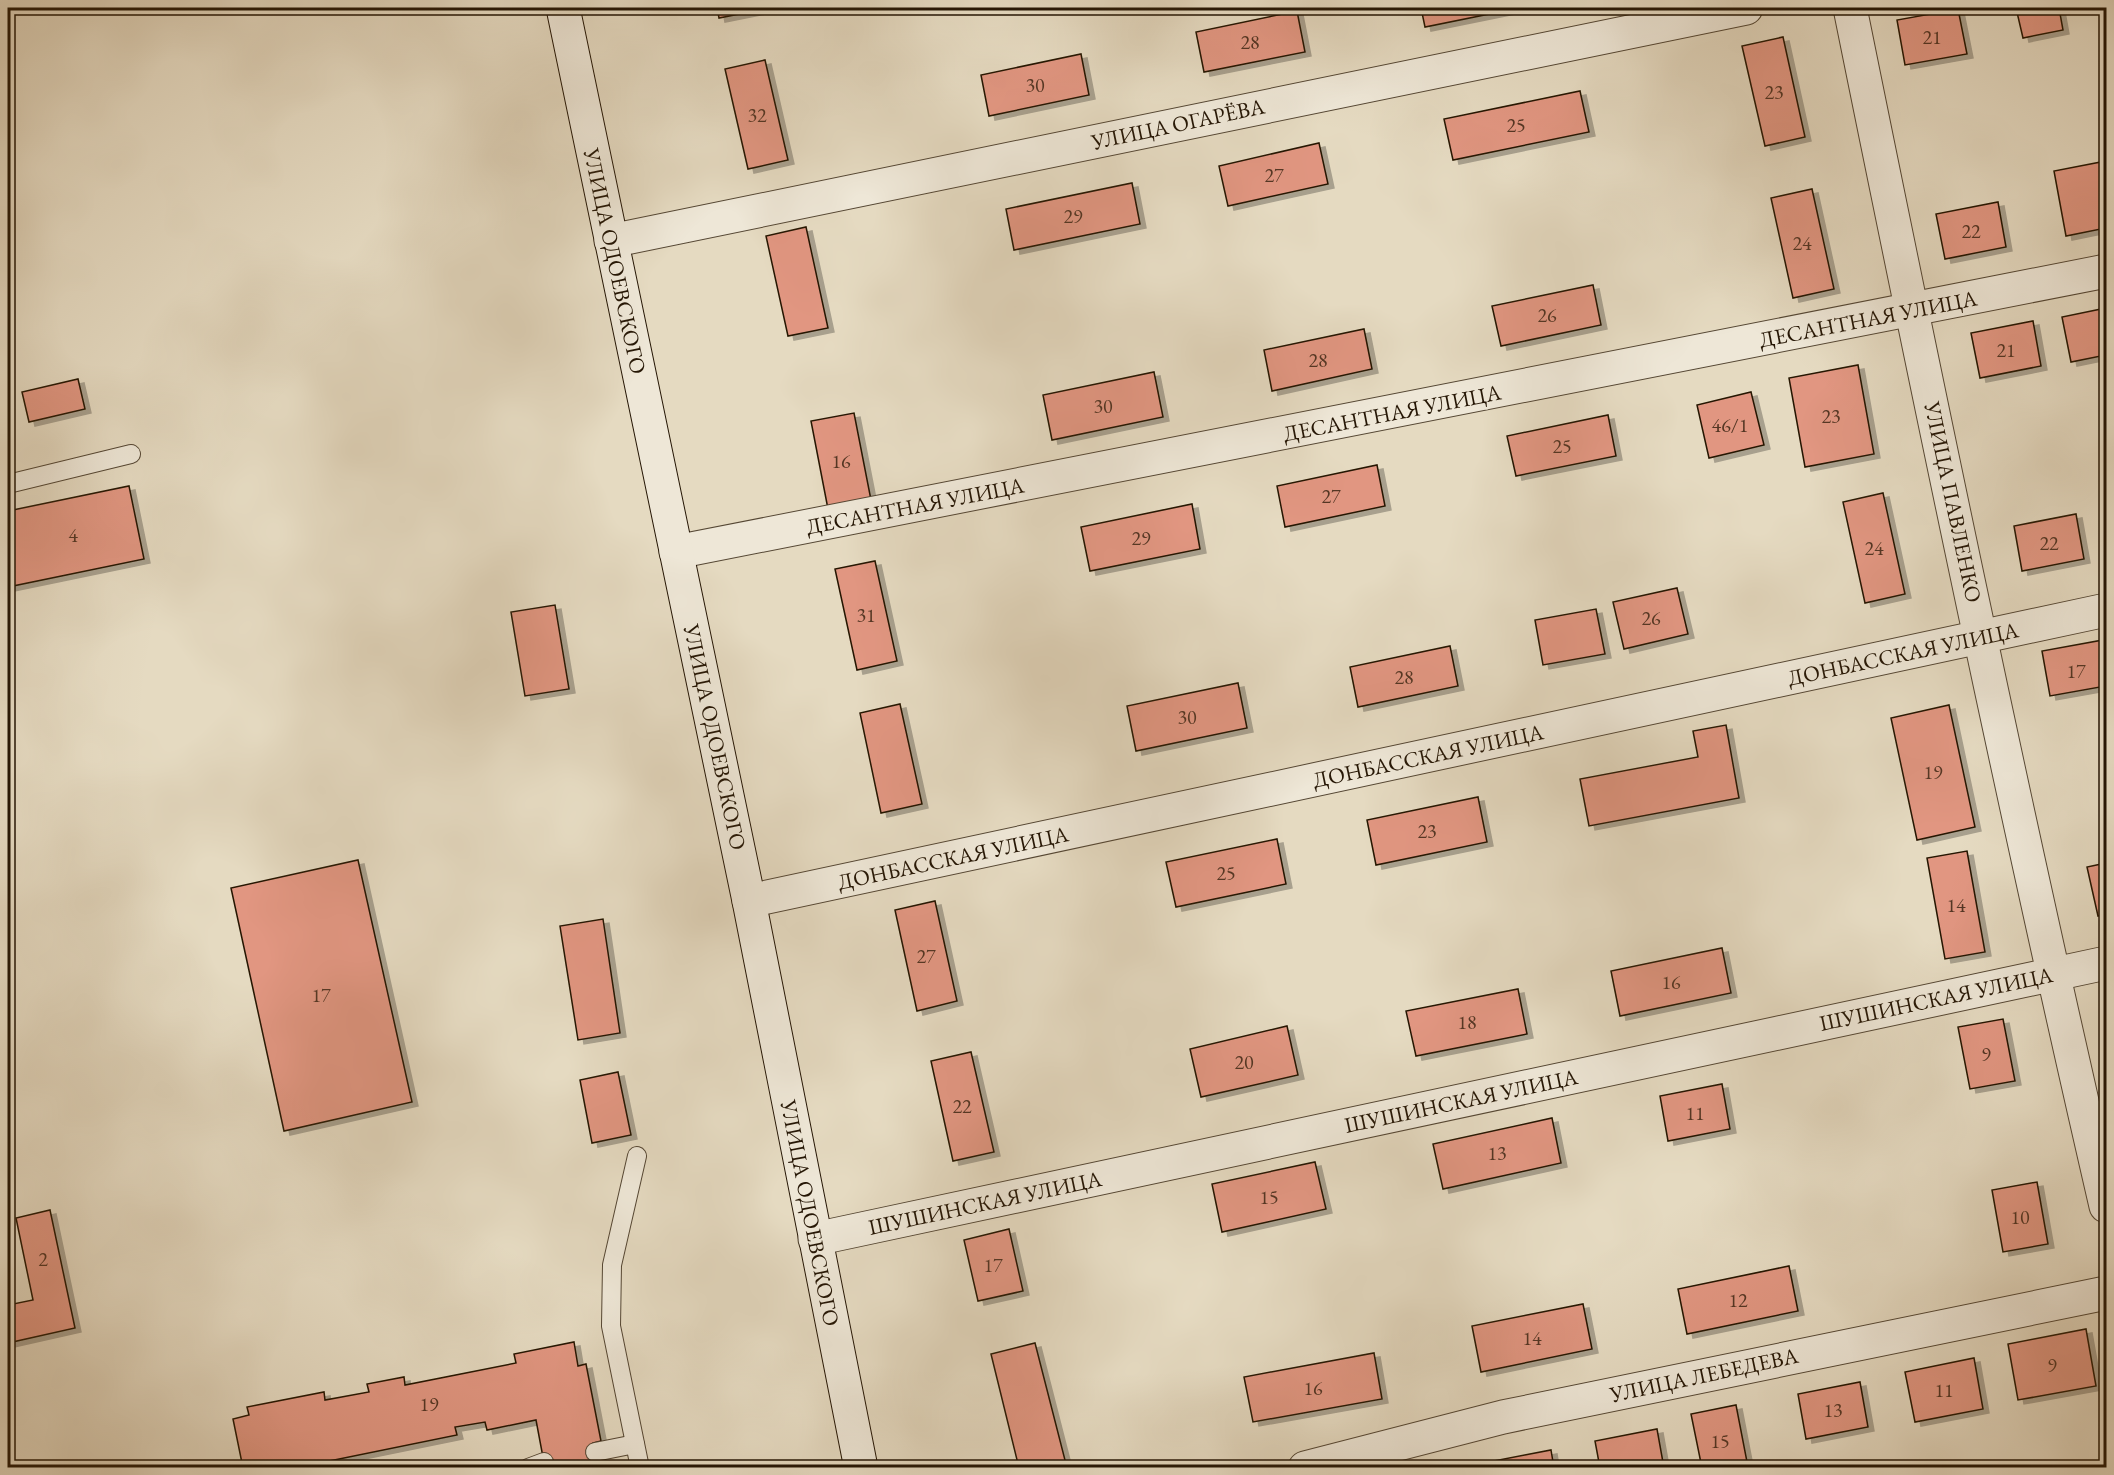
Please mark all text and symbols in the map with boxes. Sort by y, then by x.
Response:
house number: 21 [1922,24,1942,50]
house number: 28 [1240,29,1260,55]
house number: 30 [1025,72,1045,98]
house number: 23 [1764,79,1784,105]
street label: УЛИЦА ОГАРЁВА [1088,91,1268,157]
house number: 32 [747,102,767,128]
house number: 25 [1506,112,1526,138]
street label: УЛИЦА ОДОЕВСКОГО [577,144,653,377]
house number: 27 [1264,162,1284,188]
house number: 29 [1063,203,1083,229]
house number: 22 [1961,218,1981,244]
house number: 24 [1792,230,1812,256]
street label: ДЕСАНТНАЯ УЛИЦА [1756,283,1980,354]
house number: 26 [1537,302,1557,328]
house number: 21 [1996,337,2016,363]
house number: 28 [1308,347,1328,373]
street label: ДЕСАНТНАЯ УЛИЦА [1280,377,1504,448]
house number: 30 [1093,393,1113,419]
street label: УЛИЦА ПАВЛЕНКО [1917,398,1988,605]
house number: 23 [1821,403,1841,429]
house number: 46/1 [1712,412,1748,438]
house number: 25 [1552,433,1572,459]
house number: 16 [831,448,851,474]
street label: ДЕСАНТНАЯ УЛИЦА [803,470,1027,541]
house number: 27 [1321,483,1341,509]
house number: 4 [68,522,78,548]
house number: 29 [1131,525,1151,551]
house number: 22 [2039,530,2059,556]
house number: 24 [1864,535,1884,561]
house number: 31 [856,602,876,628]
house number: 26 [1641,605,1661,631]
street label: ДОНБАССКАЯ УЛИЦА [1785,615,2022,693]
street label: УЛИЦА ОДОЕВСКОГО [677,620,753,853]
house number: 17 [2066,658,2086,684]
house number: 28 [1394,664,1414,690]
house number: 30 [1177,704,1197,730]
street label: ДОНБАССКАЯ УЛИЦА [1310,717,1547,795]
house number: 19 [1923,759,1943,785]
house number: 23 [1417,818,1437,844]
street label: ДОНБАССКАЯ УЛИЦА [835,819,1072,897]
house number: 25 [1216,860,1236,886]
house number: 14 [1946,892,1966,918]
house number: 27 [916,943,936,969]
street label: ШУШИНСКАЯ УЛИЦА [1817,960,2056,1038]
house number: 16 [1661,969,1681,995]
house number: 17 [311,982,331,1008]
house number: 18 [1457,1009,1477,1035]
house number: 9 [1981,1041,1991,1067]
house number: 20 [1234,1049,1254,1075]
street label: ШУШИНСКАЯ УЛИЦА [1342,1062,1581,1140]
house number: 22 [952,1093,972,1119]
street label: УЛИЦА ОДОЕВСКОГО [774,1096,846,1329]
house number: 11 [1685,1100,1705,1126]
house number: 13 [1487,1140,1507,1166]
street label: ШУШИНСКАЯ УЛИЦА [866,1164,1105,1242]
house number: 15 [1259,1184,1279,1210]
house number: 10 [2010,1204,2030,1230]
house number: 2 [38,1246,48,1272]
house number: 17 [983,1252,1003,1278]
house number: 12 [1728,1287,1748,1313]
house number: 14 [1522,1325,1542,1351]
street label: УЛИЦА ЛЕБЕДЕВА [1606,1341,1802,1409]
house number: 9 [2047,1352,2057,1378]
house number: 16 [1303,1375,1323,1401]
house number: 11 [1934,1377,1954,1403]
house number: 19 [419,1391,439,1417]
house number: 13 [1823,1397,1843,1423]
house number: 15 [1710,1428,1730,1454]

